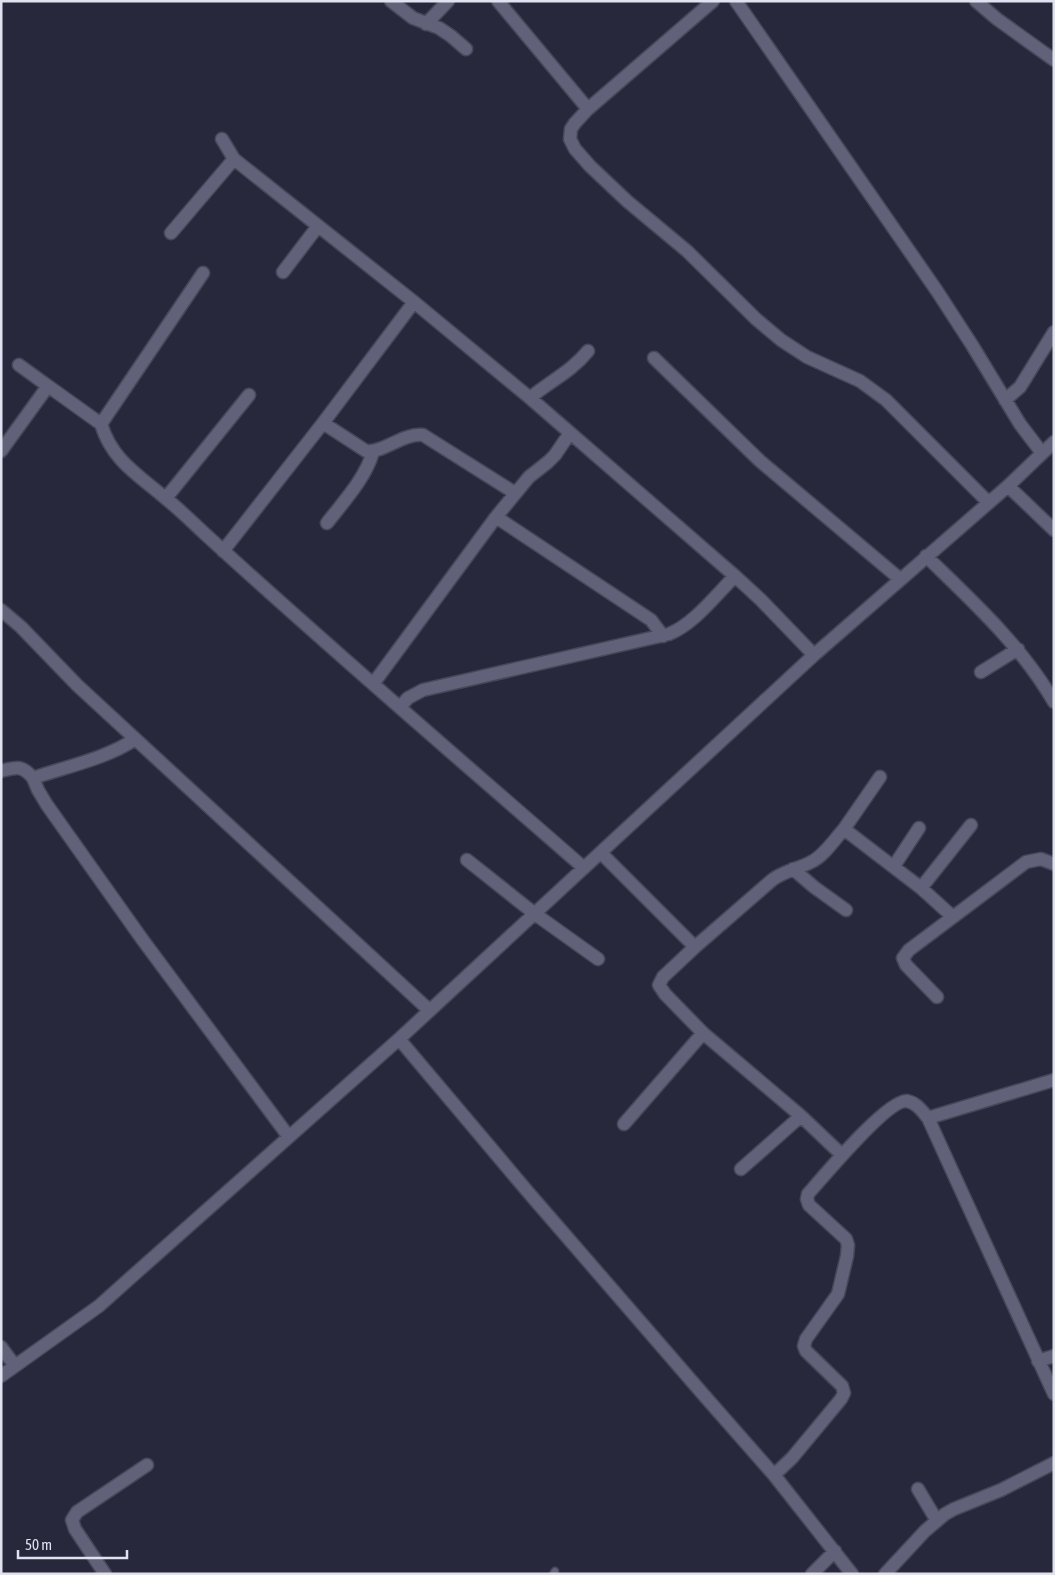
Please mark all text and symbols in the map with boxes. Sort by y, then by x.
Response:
scale bar [18,1528,126,1560]
text: 50 m [25,1536,52,1553]

